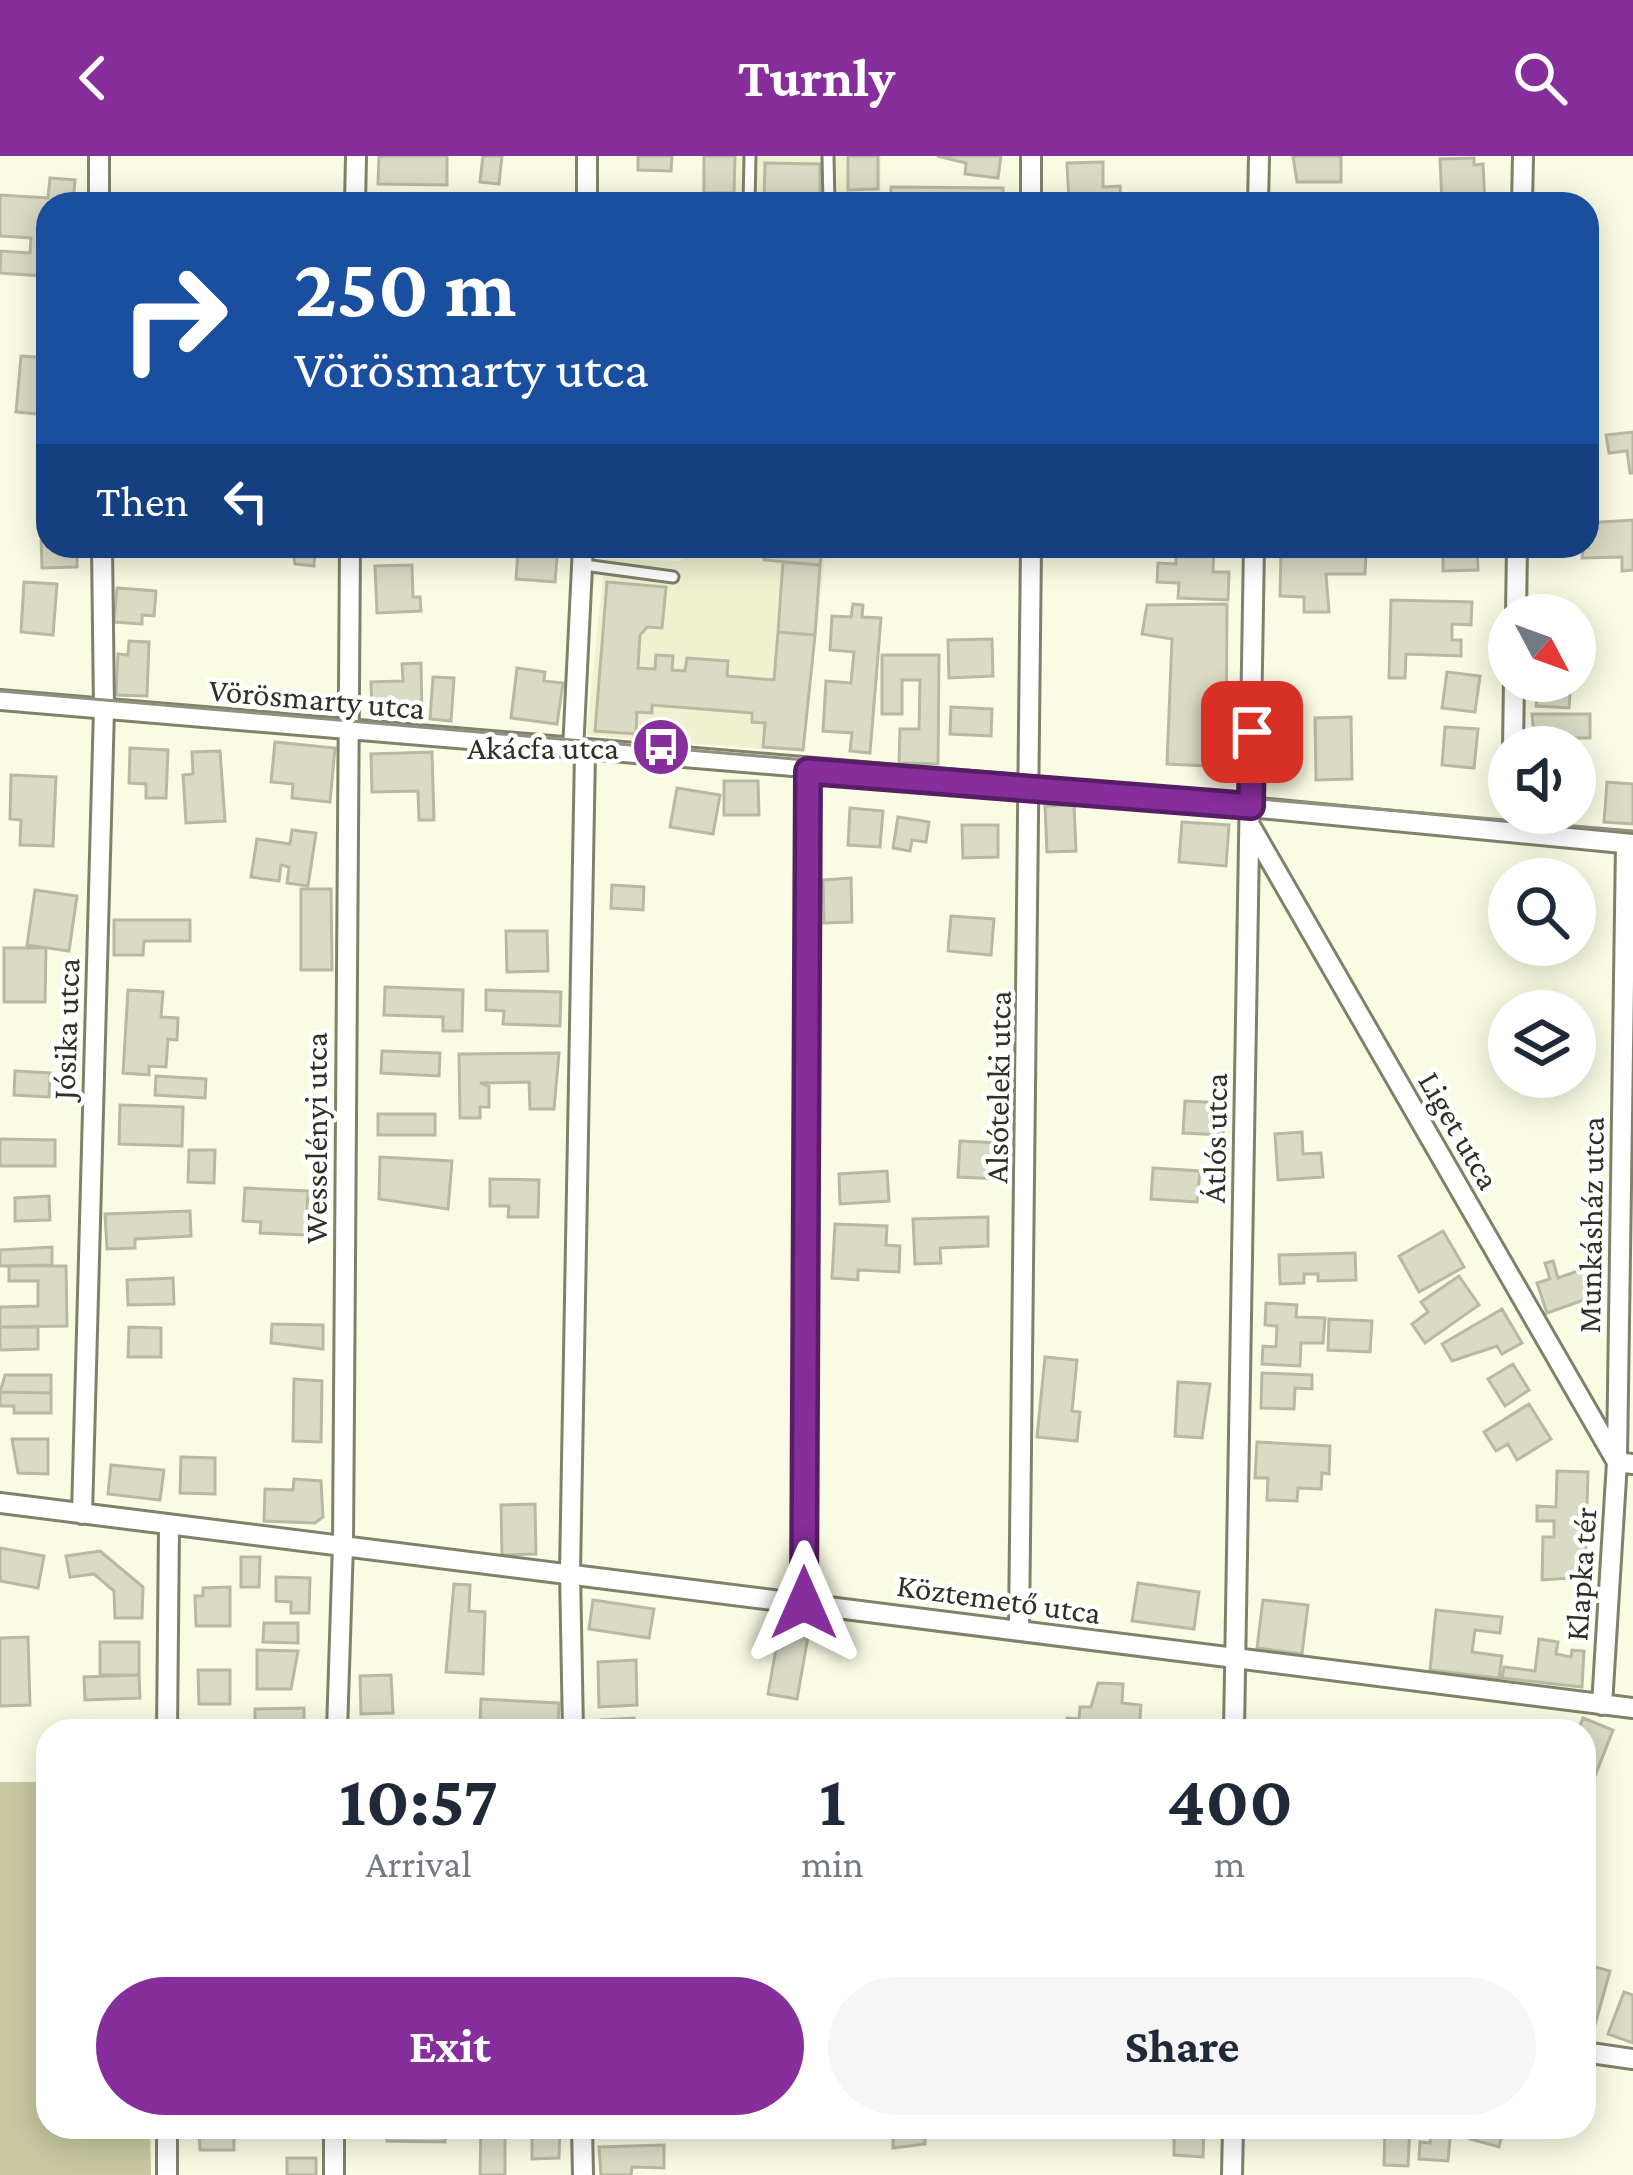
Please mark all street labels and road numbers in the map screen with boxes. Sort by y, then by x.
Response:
street label: Vörösmarty utca [207,671,427,726]
street label: Jósika utca [44,957,86,1104]
street label: Alsóteleki utca [977,990,1018,1184]
street label: Wesselényi utca [297,1032,334,1244]
street label: Liget utca [1411,1065,1508,1196]
street label: Átlós utca [1195,1072,1234,1204]
street label: Munkásház utca [1570,1116,1611,1334]
street label: Klapka tér [1557,1506,1604,1642]
street label: Köztemető utca [895,1566,1103,1631]

